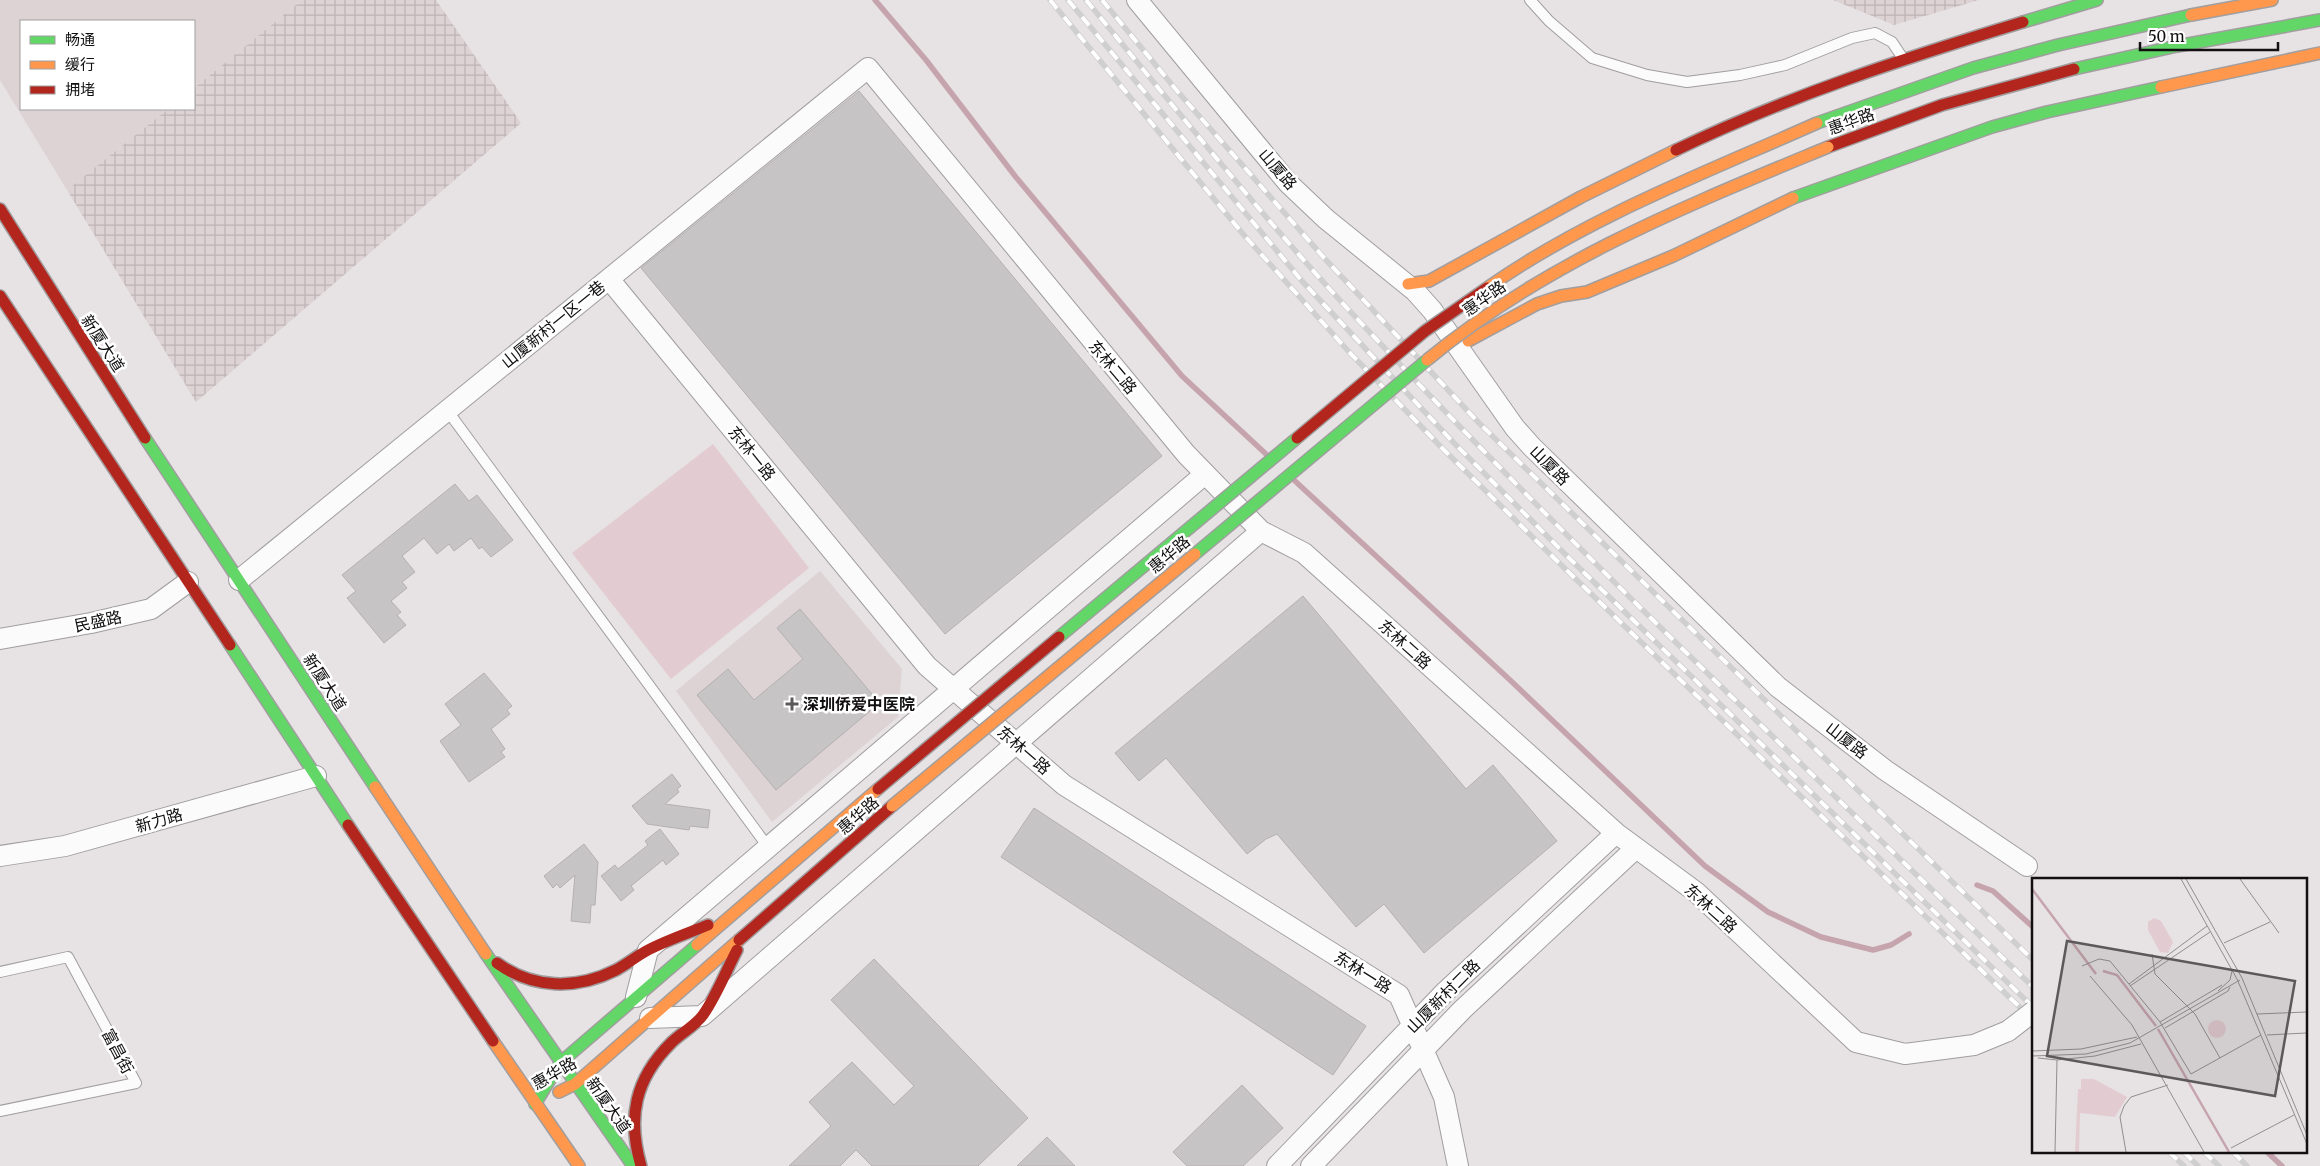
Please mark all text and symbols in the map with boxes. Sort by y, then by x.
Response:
legend [20,20,195,110]
scale bar [2140,20,2278,52]
text: 50 m [2148,27,2185,46]
text: 畅通 [65,30,95,49]
text: 缓行 [65,55,95,74]
text: 拥堵 [65,80,95,99]
street label: 惠华路 [1825,103,1877,139]
street label: 山厦路 [1255,144,1301,194]
street label: 山厦新村一区一巷 [497,276,609,372]
street label: 惠华路 [1459,276,1509,320]
street label: 新厦大道 [77,311,129,375]
street label: 东林二路 [1085,336,1141,398]
street label: 东林一路 [724,422,780,484]
street label: 山厦路 [1526,441,1574,489]
street label: 惠华路 [1144,531,1194,577]
street label: 民盛路 [72,606,124,636]
street label: 东林二路 [1375,615,1435,673]
street label: 新厦大道 [299,650,351,714]
place label: 深圳侨爱中医院 [803,694,915,714]
marker: 深圳侨爱中医院 [785,697,799,711]
street label: 山厦路 [1822,717,1872,763]
street label: 东林一路 [993,721,1055,779]
street label: 惠华路 [833,792,883,838]
street label: 新力路 [133,804,185,836]
inset map [2032,878,2308,1154]
street label: 东林二路 [1681,879,1741,937]
street label: 东林一路 [1331,947,1395,997]
street label: 山厦新村二路 [1402,955,1484,1037]
street label: 富昌街 [98,1025,138,1077]
street label: 惠华路 [528,1052,580,1094]
street label: 新厦大道 [582,1073,636,1137]

